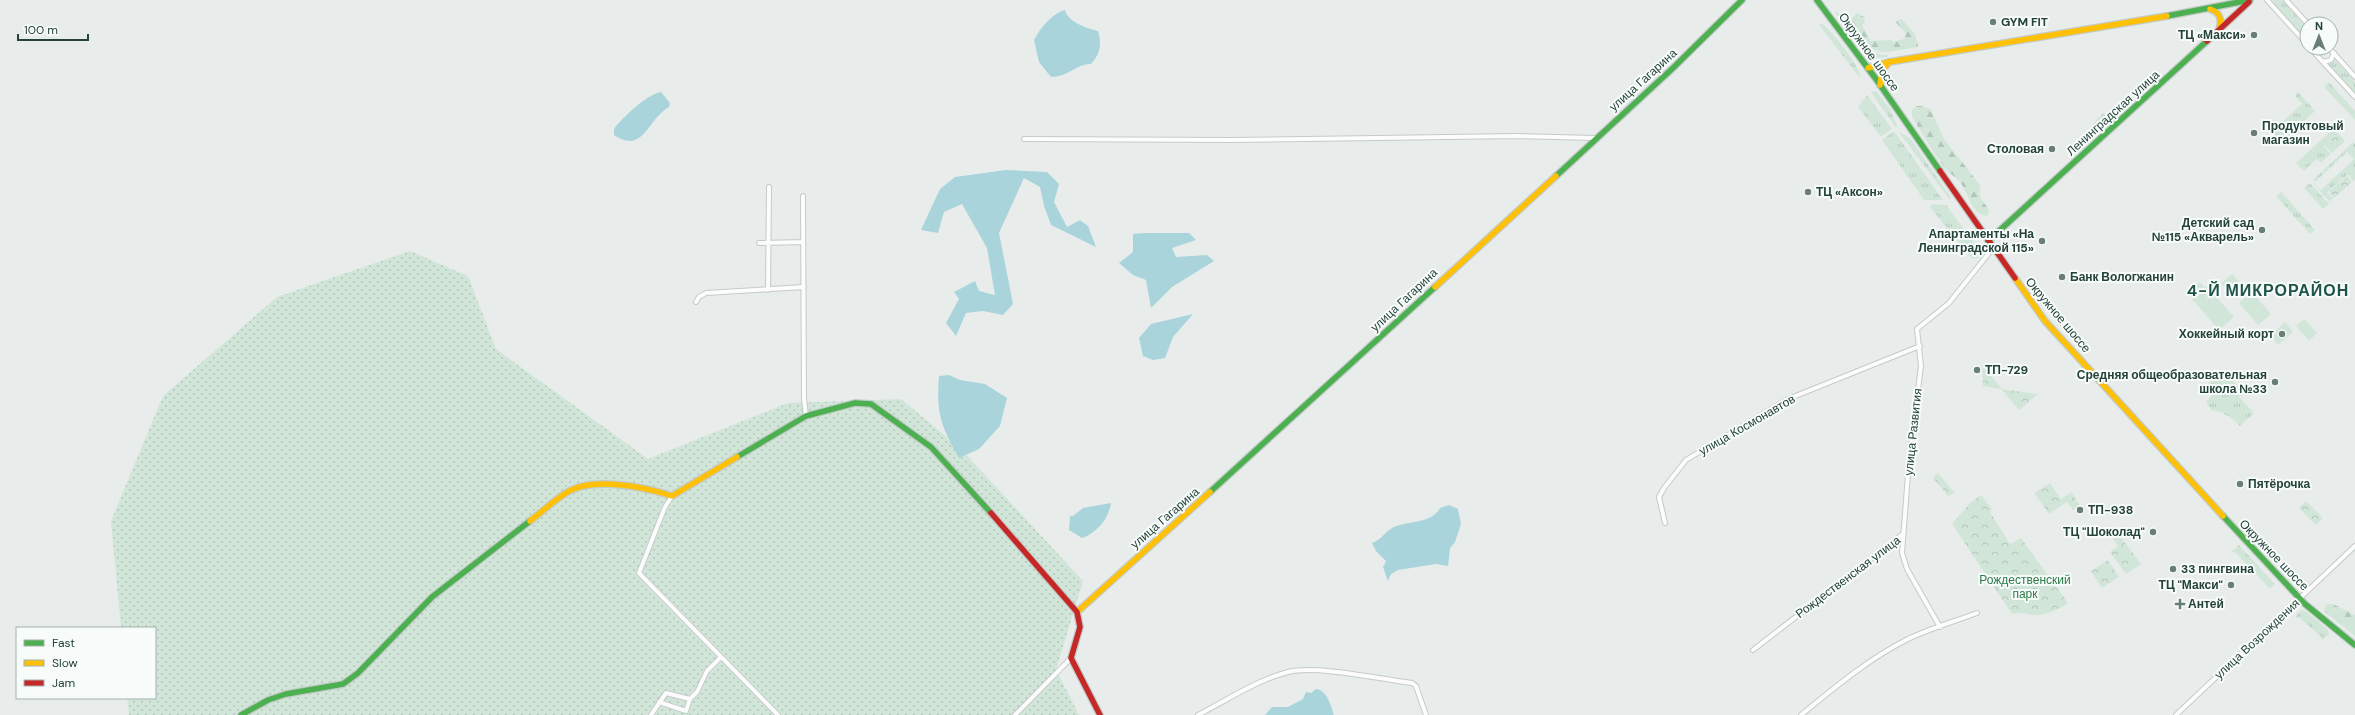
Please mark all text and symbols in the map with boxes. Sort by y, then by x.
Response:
street label: Окружное шоссе [1835,10,1903,95]
place label: GYM FIT [2001,14,2048,30]
scale bar [18,16,88,42]
north arrow [2299,16,2339,56]
marker: GYM FIT [1988,17,1998,27]
text: N [2315,19,2323,33]
text: 100 m [24,22,58,38]
place label: ТЦ «Макси» [2178,27,2246,43]
marker: ТЦ «Макси» [2249,30,2259,40]
street label: улица Гагарина [1606,45,1681,115]
street label: Ленинградская улица [2063,67,2163,159]
place label: Продуктовый магазин [2262,118,2344,148]
marker: Продуктовый магазин [2249,128,2259,138]
place label: Столовая [1987,141,2044,157]
marker: Столовая [2047,144,2057,154]
place label: ТЦ «Аксон» [1816,184,1883,200]
marker: ТЦ «Аксон» [1803,187,1813,197]
place label: Детский сад №115 «Акварель» [2152,215,2254,245]
marker: Детский сад №115 «Акварель» [2257,225,2267,235]
place label: Апартаменты «На Ленинградской 115» [1918,226,2034,256]
marker: Апартаменты «На Ленинградской 115» [2037,236,2047,246]
street label: улица Гагарина [1367,265,1441,335]
place label: Банк Вологжанин [2070,269,2174,285]
marker: Банк Вологжанин [2057,272,2067,282]
street label: Окружное шоссе [2022,274,2094,356]
district label: 4-Й МИКРОРАЙОН [2187,280,2349,301]
place label: Хоккейный корт [2179,326,2274,342]
marker: Хоккейный корт [2277,329,2287,339]
place label: ТП-729 [1985,362,2028,378]
marker: ТП-729 [1972,365,1982,375]
place label: Средняя общеобразовательная школа №33 [2077,367,2267,397]
marker: Средняя общеобразовательная школа №33 [2270,377,2280,387]
street label: улица Развития [1900,388,1926,476]
street label: улица Космонавтов [1696,391,1798,459]
place label: Пятёрочка [2248,476,2311,492]
marker: Пятёрочка [2235,479,2245,489]
street label: улица Гагарина [1127,483,1203,552]
place label: ТП-938 [2088,502,2133,518]
marker: ТП-938 [2075,505,2085,515]
street label: Окружное шоссе [2236,516,2312,594]
place label: ТЦ "Шоколад" [2063,524,2145,540]
marker: ТЦ "Шоколад" [2148,527,2158,537]
street label: Рождественская улица [1792,532,1904,622]
place label: 33 пингвина [2181,561,2254,577]
marker: 33 пингвина [2168,564,2178,574]
park label: Рождественский парк [1979,572,2071,602]
place label: ТЦ "Макси" [2159,577,2223,593]
marker: ТЦ "Макси" [2226,580,2236,590]
street label: улица Возрождения [2211,595,2303,683]
place label: Антей [2188,596,2224,612]
marker: Антей [2175,599,2185,609]
legend [16,627,156,699]
text: Fast [52,635,75,651]
text: Slow [52,655,78,671]
text: Jam [52,675,75,691]

